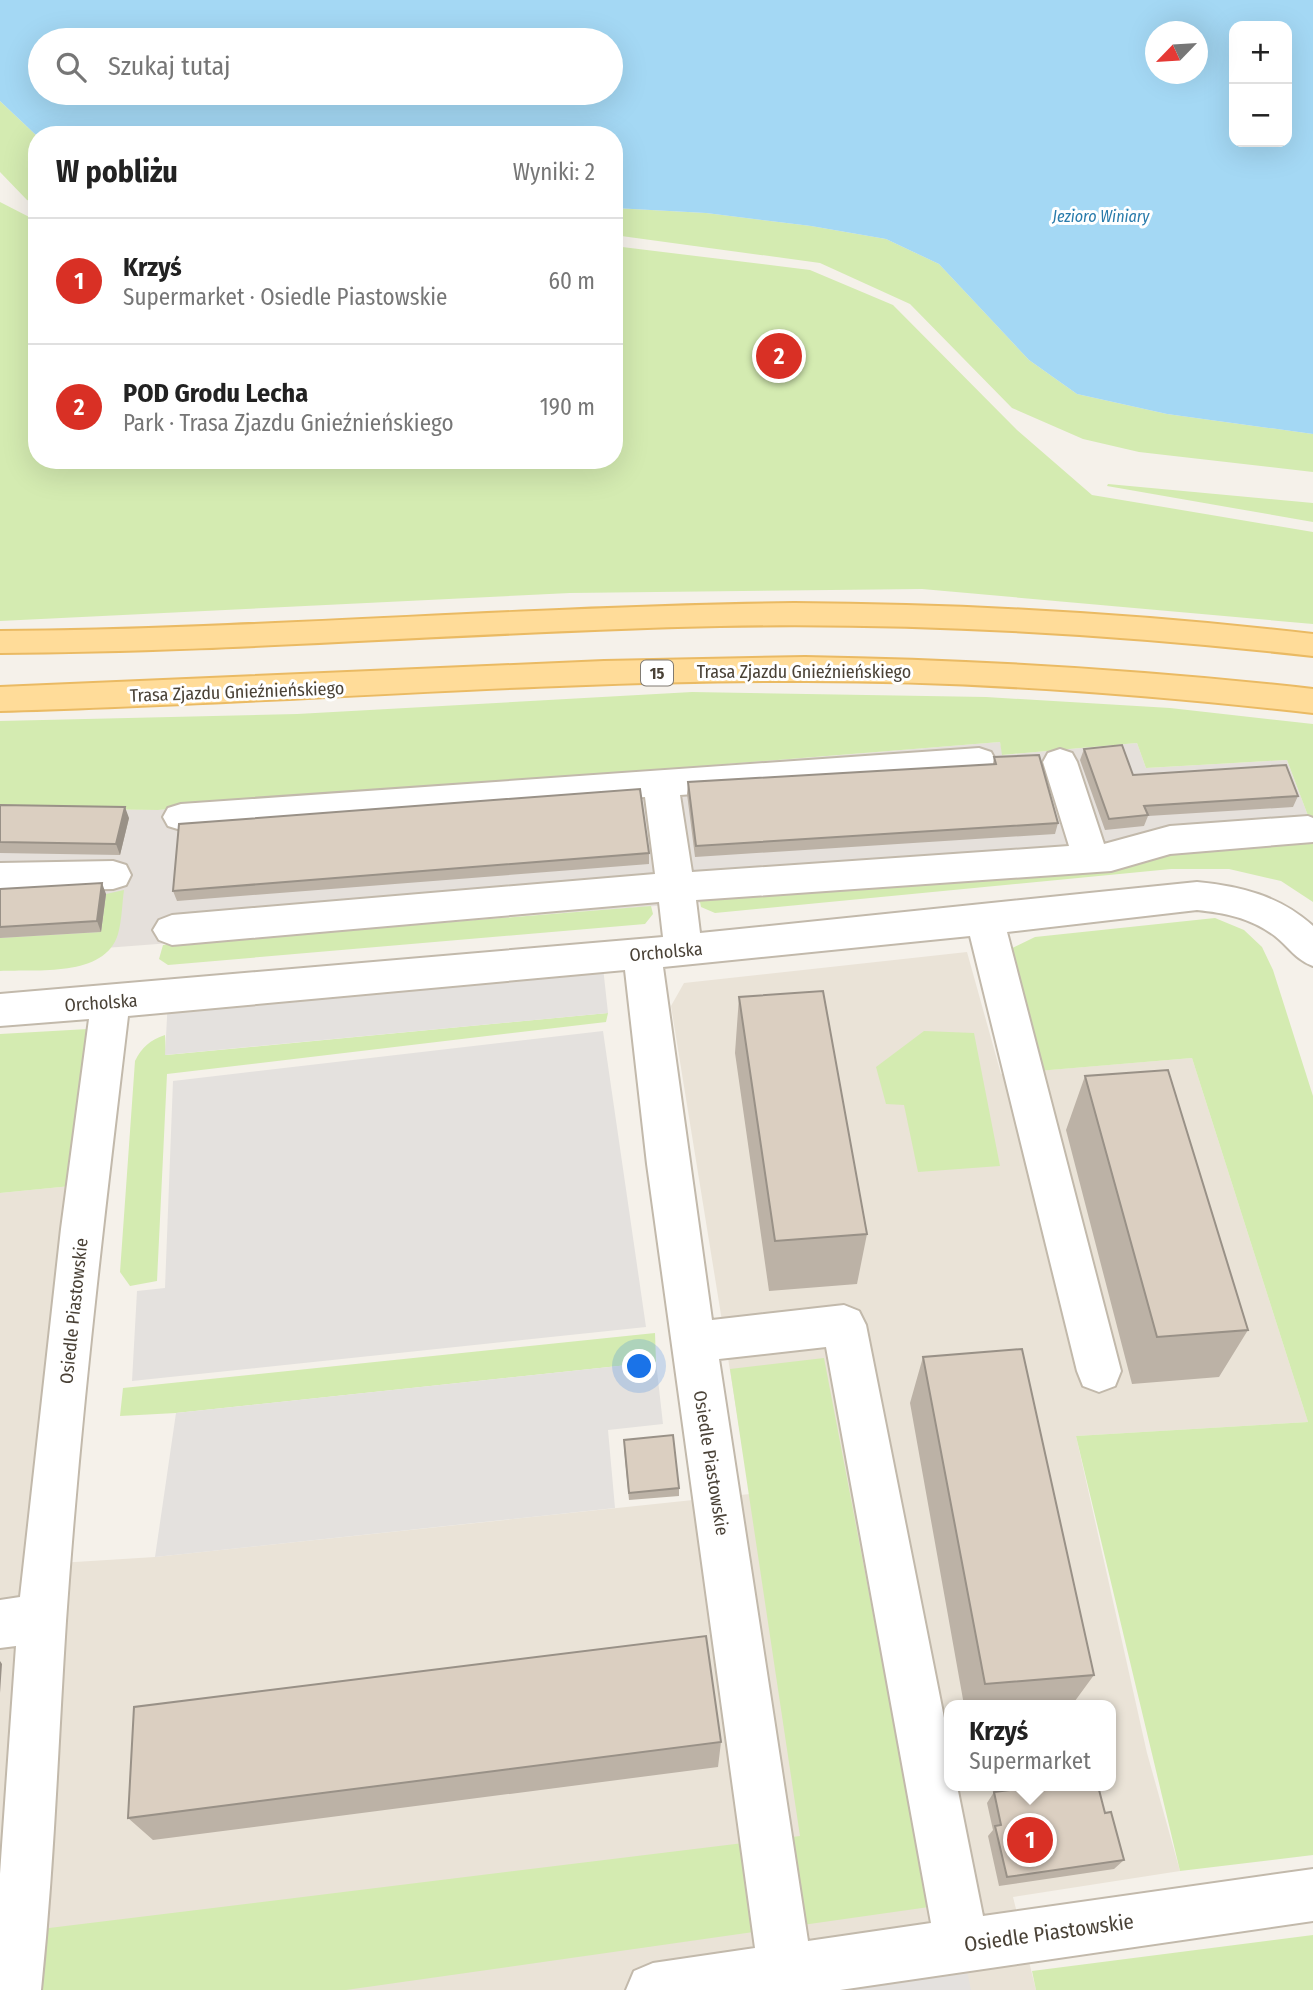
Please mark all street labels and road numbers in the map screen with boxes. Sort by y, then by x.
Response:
road number: 15 [641,660,673,686]
street label: Trasa Zjazdu Gnieźnieńskiego [697,661,911,683]
street label: Trasa Zjazdu Gnieźnieńskiego [129,677,345,707]
street label: Orcholska [629,938,704,966]
street label: Orcholska [64,989,138,1017]
street label: Osiedle Piastowskie [55,1237,93,1385]
street label: Osiedle Piastowskie [689,1389,733,1537]
street label: Osiedle Piastowskie [963,1908,1135,1958]

